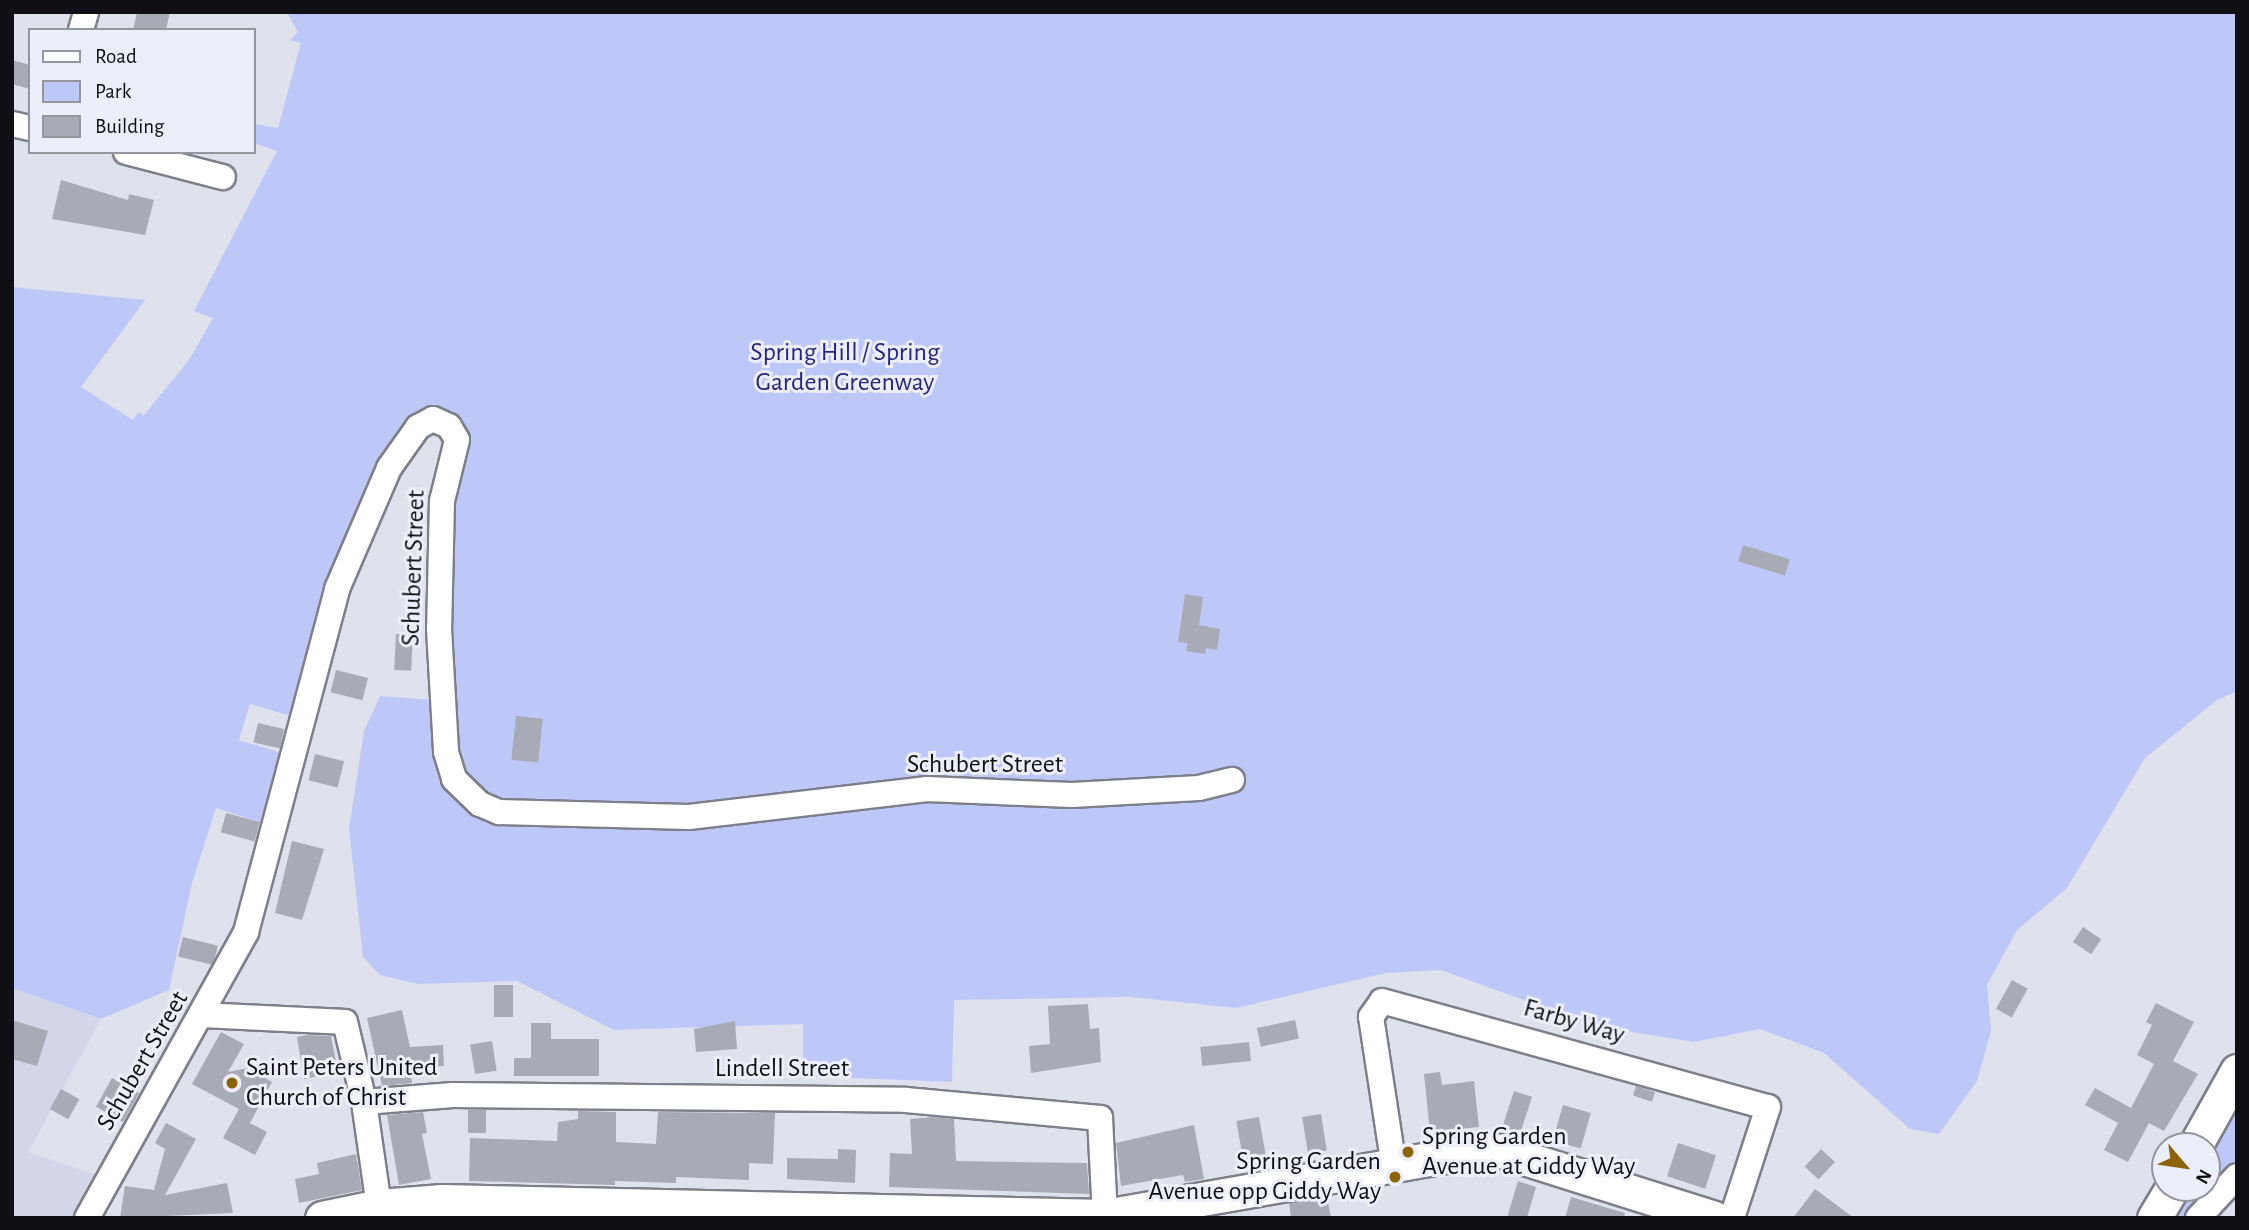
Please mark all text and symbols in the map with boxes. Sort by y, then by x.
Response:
legend [28,28,256,154]
text: Road [95,46,137,67]
text: Park [95,81,131,102]
text: Building [95,116,164,137]
park label: Spring Hill / Spring Garden Greenway [750,337,940,398]
street label: Schubert Street [396,489,432,647]
street label: Schubert Street [907,749,1063,781]
street label: Schubert Street [90,986,196,1136]
street label: Farby Way [1520,993,1628,1051]
place label: Saint Peters United Church of Christ [246,1052,438,1114]
street label: Lindell Street [715,1053,849,1085]
marker: Saint Peters United Church of Christ [224,1075,240,1091]
place label: Spring Garden Avenue at Giddy Way [1422,1121,1635,1182]
north arrow [2151,1132,2221,1202]
marker: Spring Garden Avenue at Giddy Way [1400,1144,1416,1160]
place label: Spring Garden Avenue opp Giddy Way [1149,1146,1381,1208]
text: N [2192,1166,2215,1187]
marker: Spring Garden Avenue opp Giddy Way [1387,1169,1403,1185]

